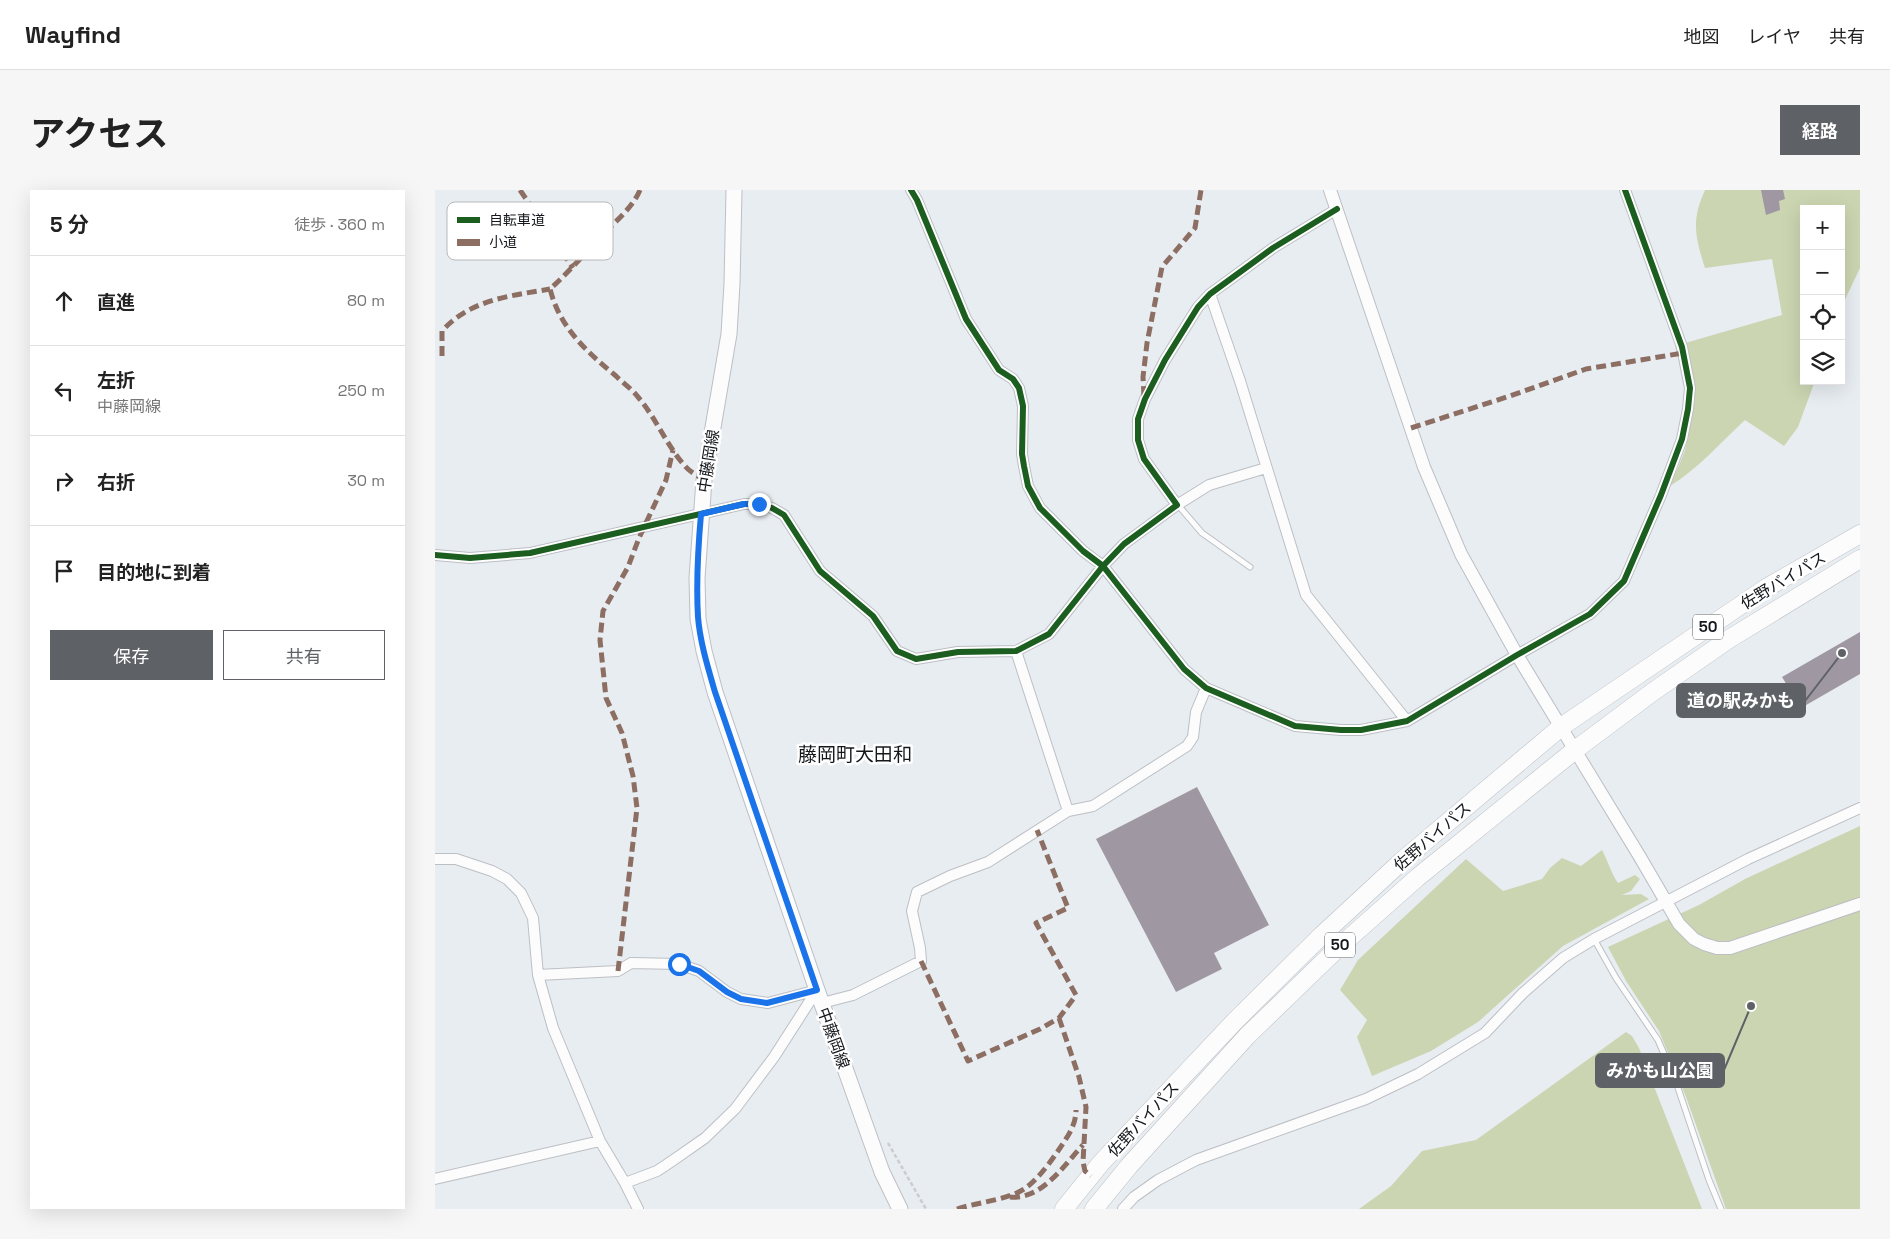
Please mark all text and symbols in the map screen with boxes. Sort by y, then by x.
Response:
text: Wayfind [25,19,121,50]
text: 地図 [1684,25,1720,48]
text: レイヤ [1748,25,1801,48]
text: 共有 [1829,25,1865,48]
button: 経路 [1780,105,1860,155]
text: アクセス [30,112,168,156]
legend [447,202,613,260]
map controls [1800,205,1845,385]
button: + [1800,205,1845,250]
text: 5 分 [50,211,89,238]
text: 自転車道 [489,211,545,229]
text: 徒歩 · 360 m [294,214,385,235]
text: 小道 [489,233,517,251]
button: − [1800,250,1845,295]
icon: ahead [50,287,78,315]
text: 直進 [97,290,135,315]
text: 80 m [347,290,385,311]
button: locate [1800,295,1845,340]
button: layers [1800,340,1845,385]
text: 左折 [97,368,135,393]
icon: left [50,377,78,405]
text: 250 m [338,380,385,401]
text: 中藤岡線 [97,396,161,417]
street label: 中藤岡線 [693,428,724,494]
icon: right [50,467,78,495]
text: 右折 [97,470,135,495]
text: 30 m [347,470,385,491]
route end [748,493,771,516]
street label: 佐野バイパス [1737,547,1830,614]
icon: arrive [50,557,78,585]
text: 目的地に到着 [97,560,211,585]
road number: 50 [1693,614,1723,640]
button: 保存 [50,630,213,680]
button: 共有 [223,630,385,680]
callout: 道の駅みかも [1677,684,1805,717]
text: 道の駅みかも [1687,689,1795,712]
district label: 藤岡町大田和 [798,742,912,767]
street label: 佐野バイパス [1389,797,1475,876]
road number: 50 [1325,932,1355,958]
route start [668,953,691,976]
street label: 中藤岡線 [813,1005,854,1072]
callout: みかも山公園 [1596,1054,1724,1087]
text: みかも山公園 [1606,1059,1714,1082]
street label: 佐野バイパス [1103,1077,1184,1161]

